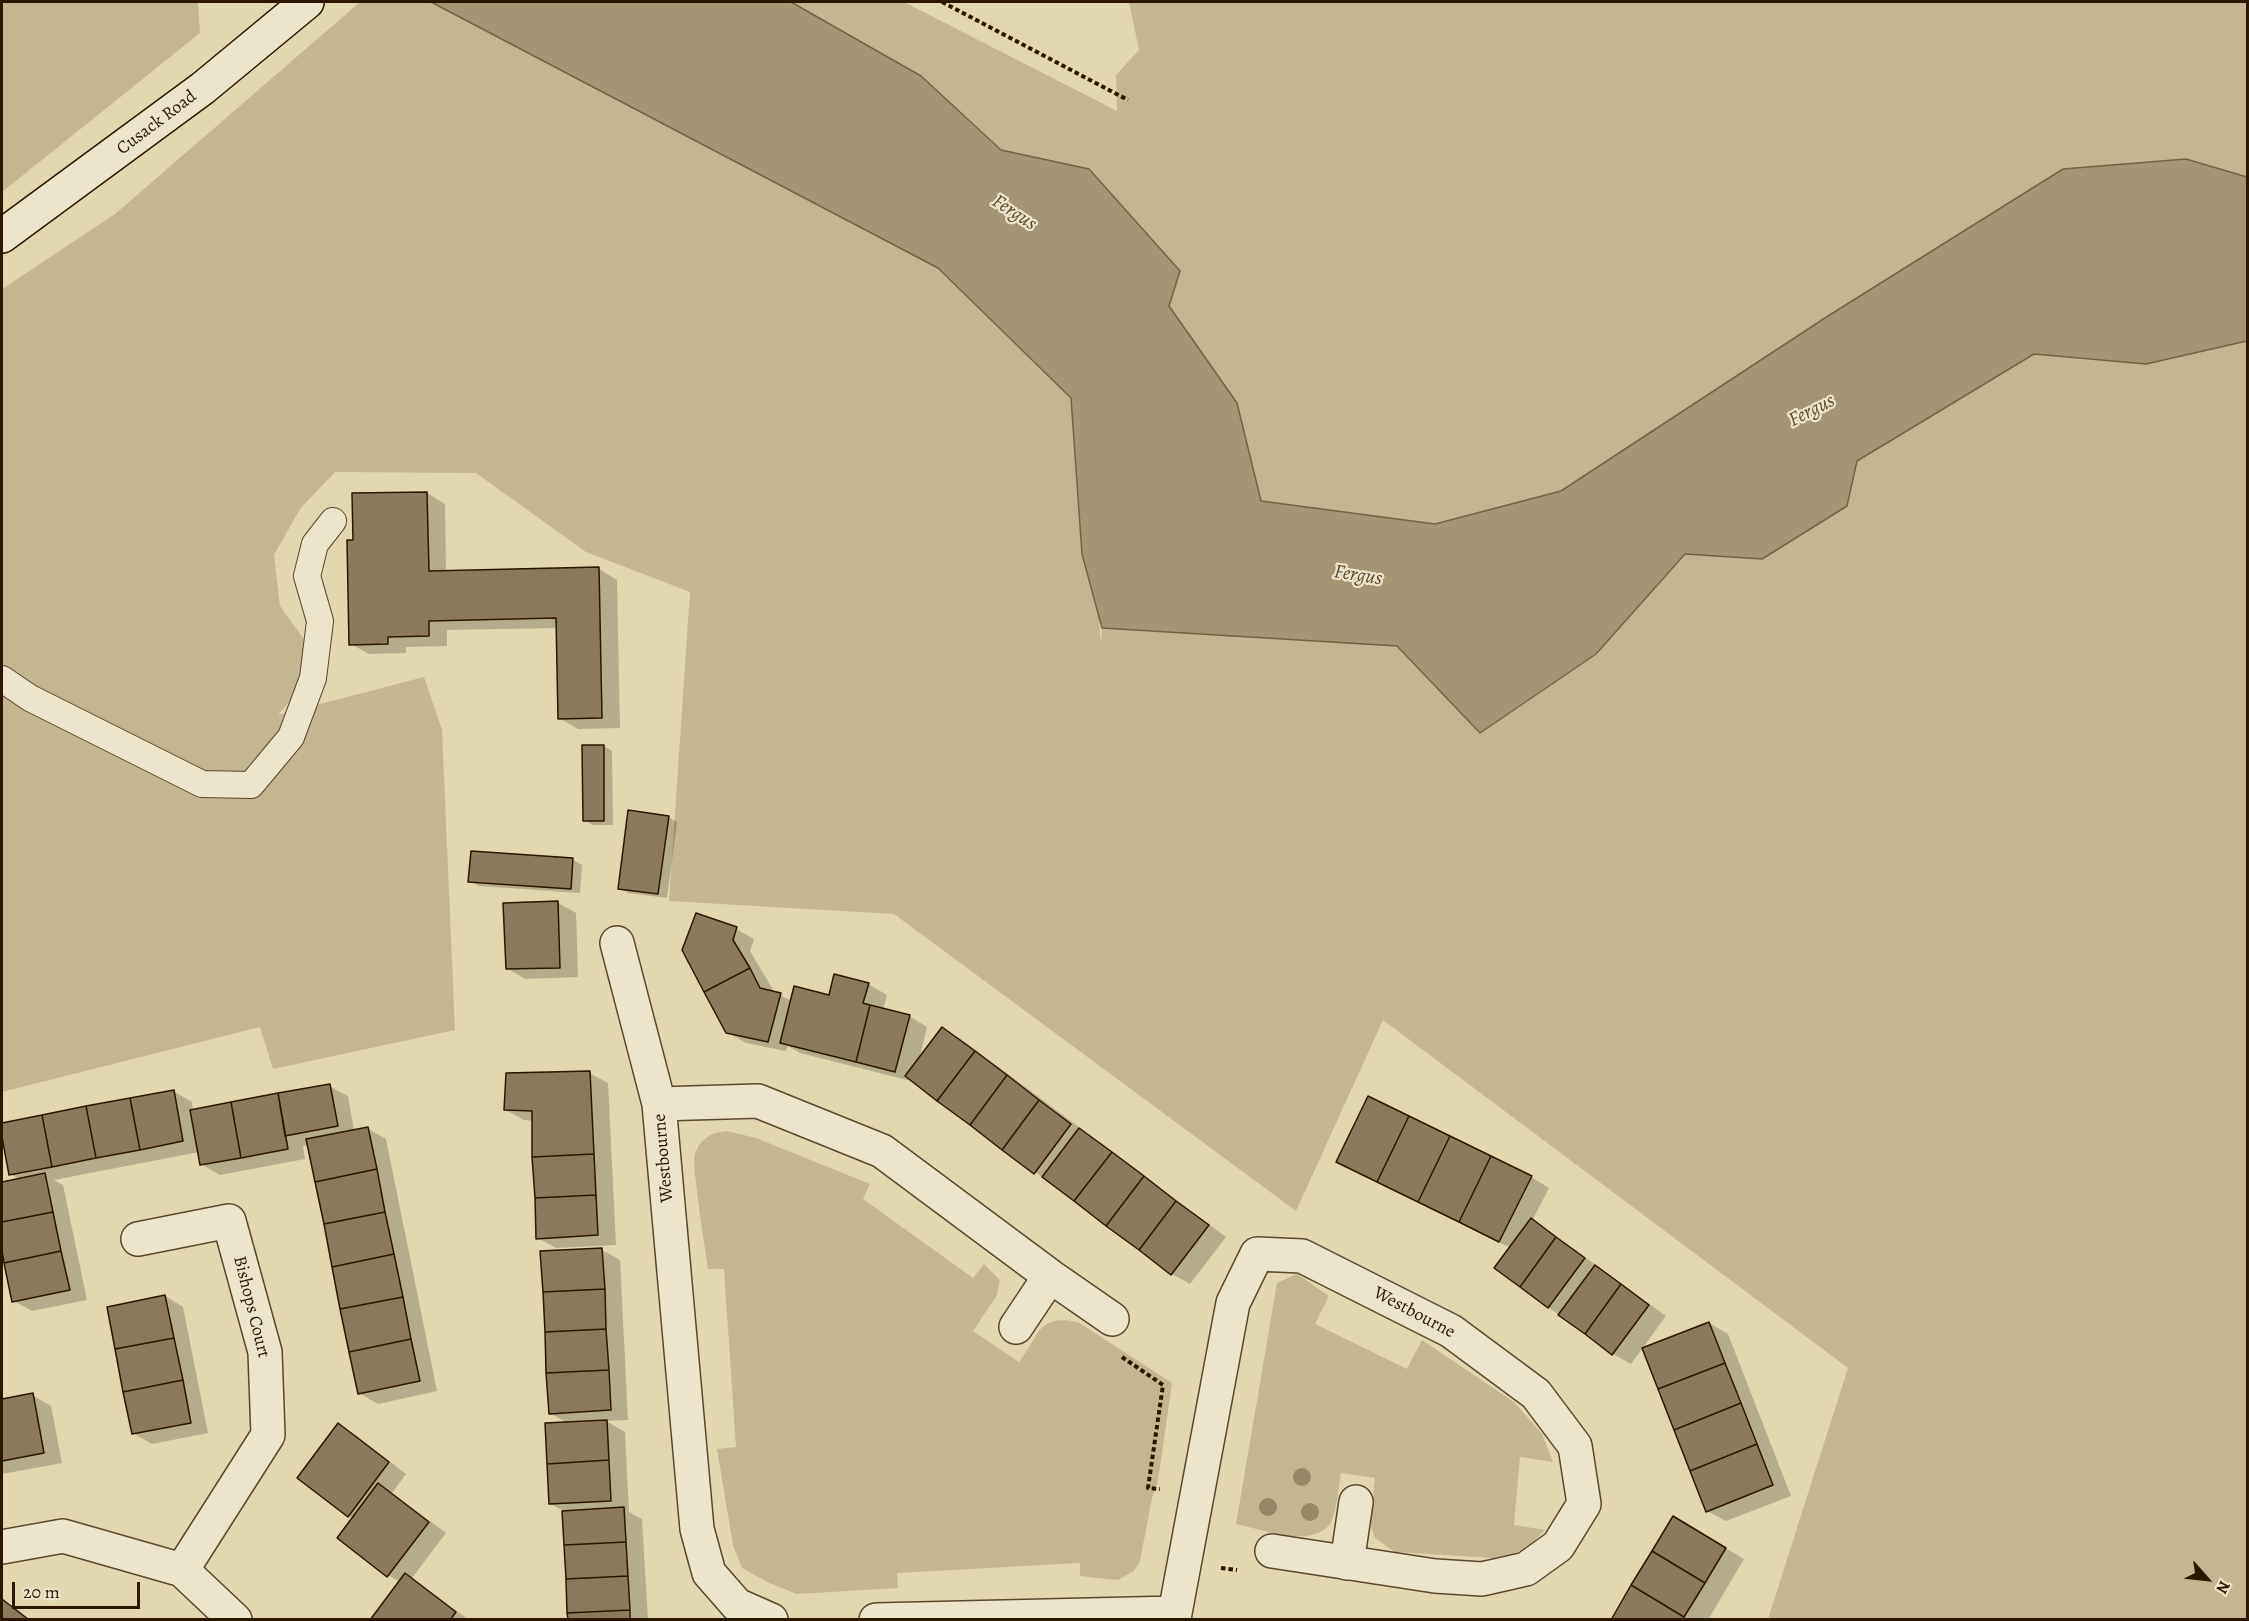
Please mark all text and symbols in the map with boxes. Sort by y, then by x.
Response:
street label: Cusack Road [113,86,201,160]
water label: Fergus [987,190,1041,236]
water label: Fergus [1785,389,1839,433]
water label: Fergus [1332,560,1384,592]
street label: Westbourne [649,1113,679,1203]
street label: Bishops Court [228,1254,274,1360]
street label: Westbourne [1369,1282,1459,1344]
north arrow [2177,1549,2237,1609]
scale bar [15,1570,142,1608]
text: N [2211,1577,2235,1597]
text: 20 m [23,1580,60,1604]

